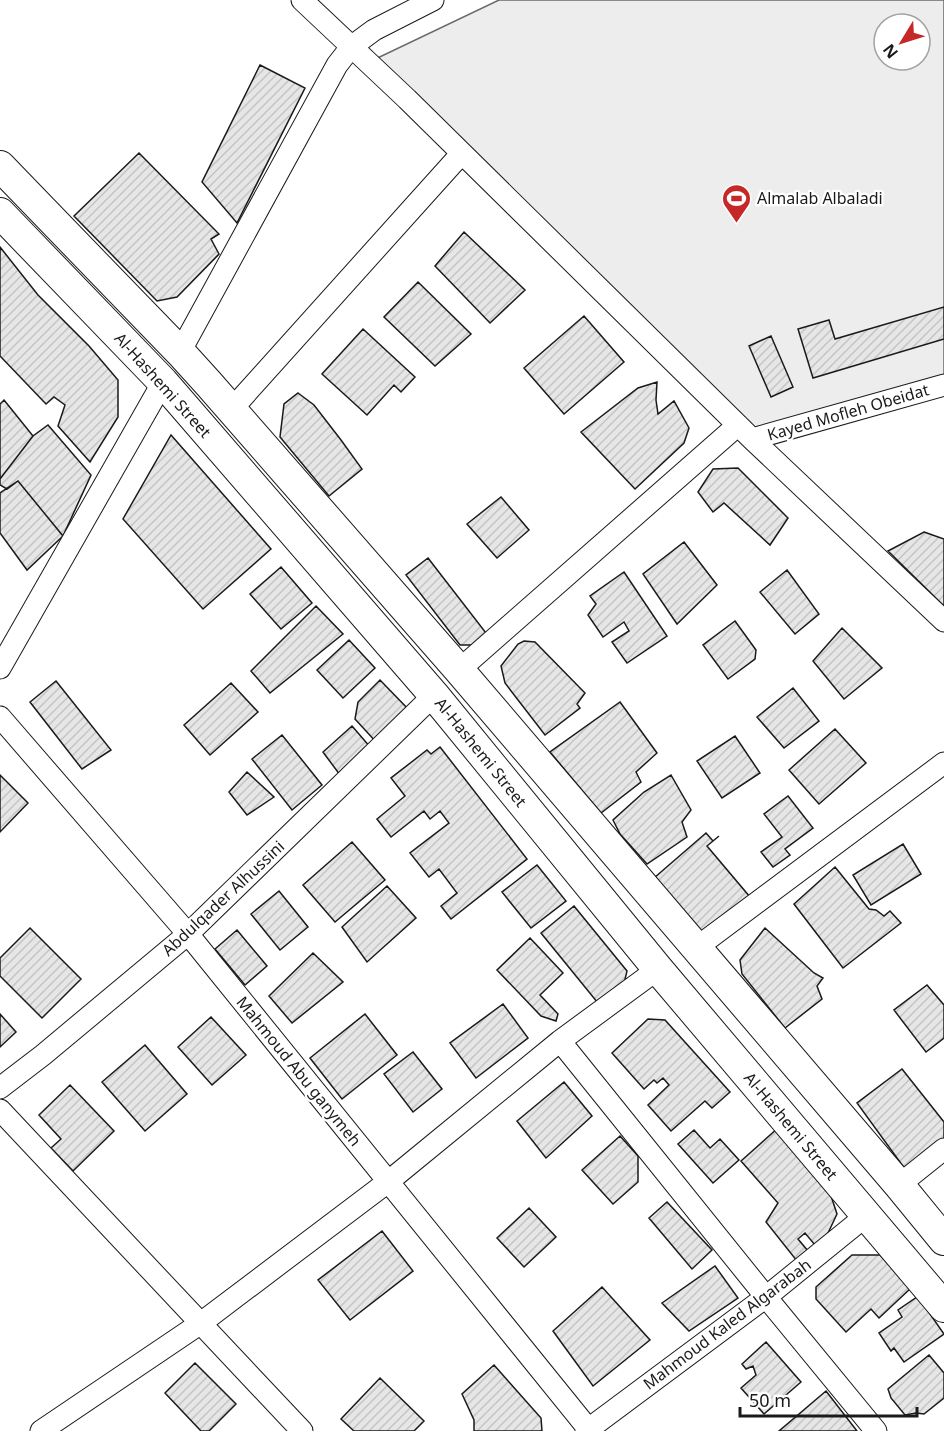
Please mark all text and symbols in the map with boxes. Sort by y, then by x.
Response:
north arrow [872,12,932,72]
text: N [878,39,903,63]
sports icon: Almalab Albaladi [720,182,752,224]
place label: Almalab Albaladi [757,187,883,209]
street label: Al-Hashemi Street [110,328,216,443]
street label: Kayed Mofleh Obeidat [765,378,932,446]
street label: Al-Hashemi Street [430,693,532,811]
street label: Abdulqader Alhussini [157,835,289,961]
street label: Mahmoud Abu ganymeh [232,992,366,1150]
street label: Al-Hashemi Street [739,1067,843,1185]
street label: Mahmoud Kaled Algarabah [638,1254,816,1394]
scale bar [740,1380,917,1418]
text: 50 m [749,1388,791,1412]

